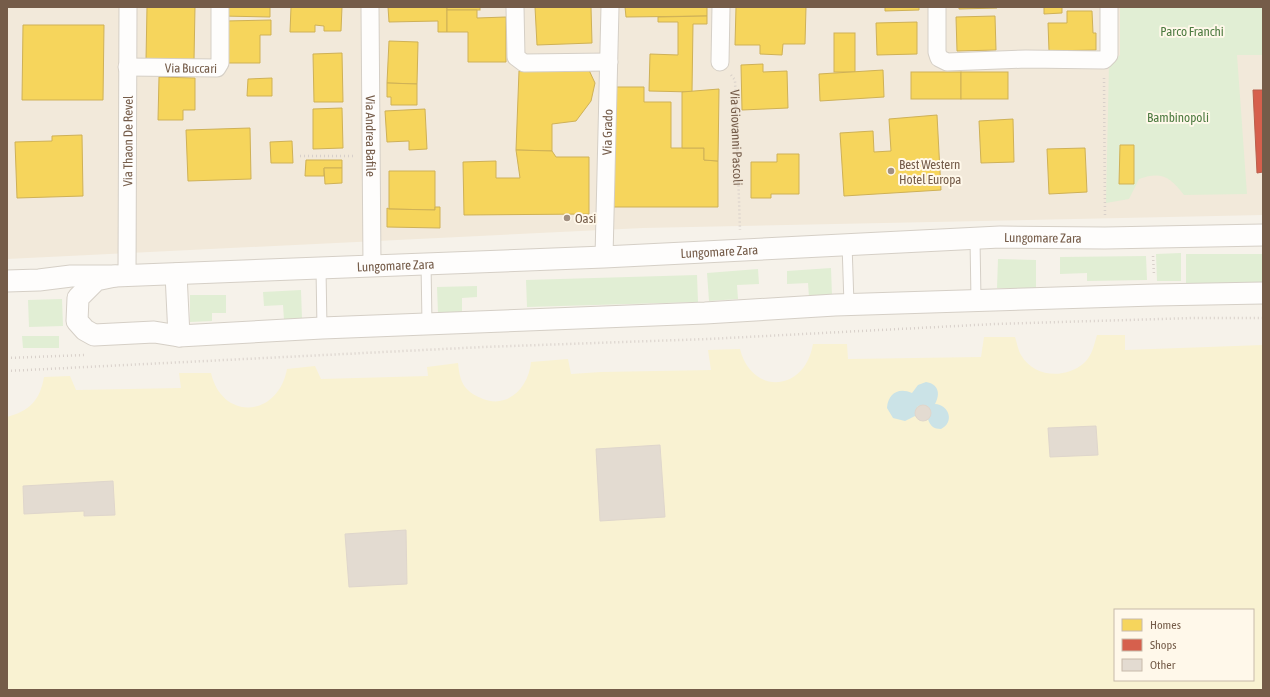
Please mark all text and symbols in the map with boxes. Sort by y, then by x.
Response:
park label: Parco Franchi [1160,24,1224,39]
street label: Via Buccari [165,60,217,76]
street label: Via Giovanni Pascoli [728,89,746,186]
street label: Via Thaon De Revel [120,95,135,187]
street label: Via Andrea Bafile [363,95,379,177]
street label: Via Grado [599,109,615,155]
park label: Bambinopoli [1147,110,1209,125]
place label: Best Western Hotel Europa [899,157,961,187]
marker: Best Western Hotel Europa [886,166,896,176]
place label: Oasi [575,211,596,226]
marker: Oasi [562,213,572,223]
street label: Lungomare Zara [1004,230,1082,245]
street label: Lungomare Zara [680,242,758,261]
street label: Lungomare Zara [356,256,435,274]
legend [1114,609,1254,681]
text: Homes [1150,618,1181,632]
text: Shops [1150,638,1176,652]
text: Other [1150,658,1176,672]

